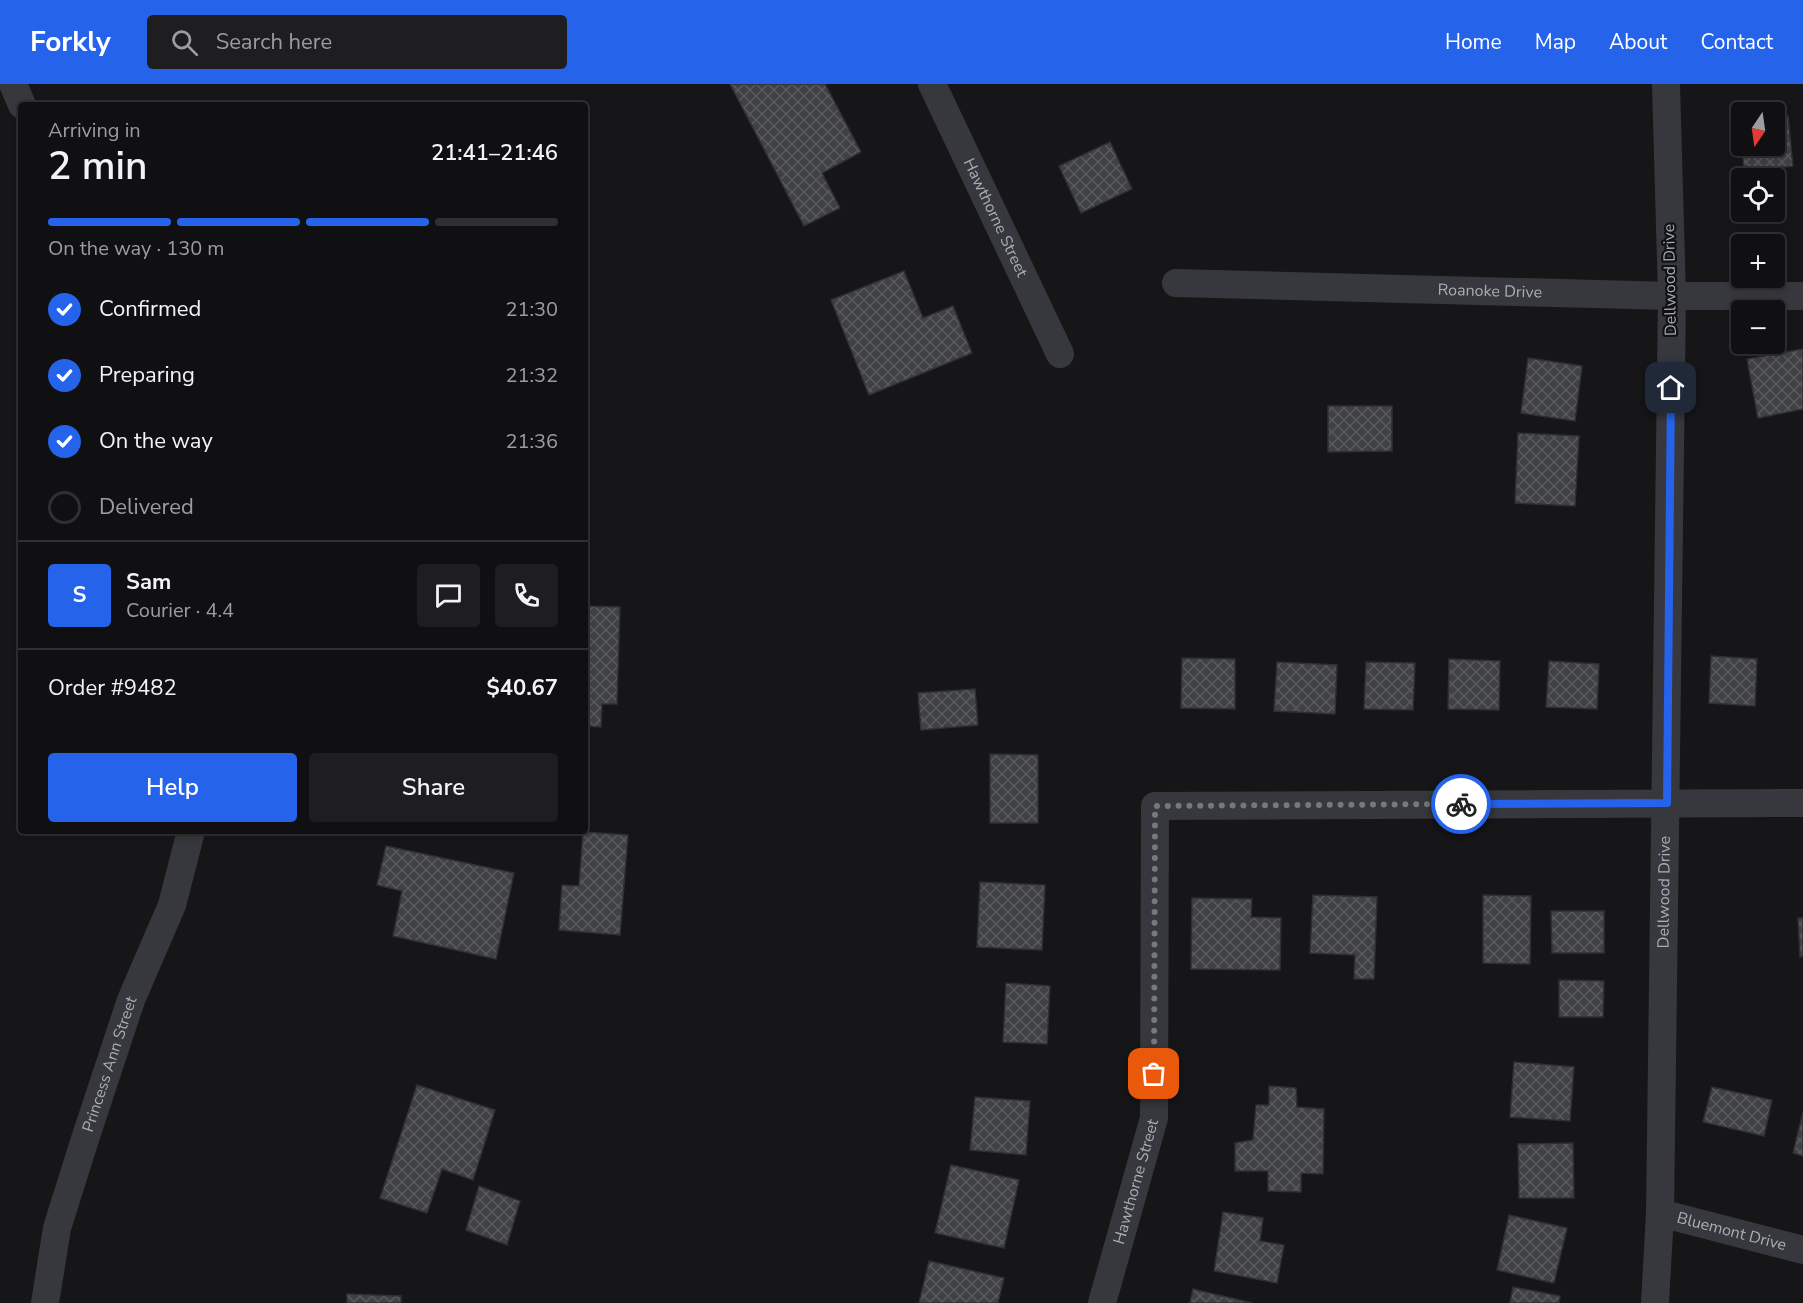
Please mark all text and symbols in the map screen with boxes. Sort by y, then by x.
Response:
search box [147,15,567,69]
text: Forkly [30,23,111,61]
icon: search [168,26,201,59]
text: Search here [216,27,332,57]
text: Home [1445,28,1502,56]
text: Map [1535,28,1576,56]
text: About [1609,28,1667,56]
text: Contact [1700,28,1773,56]
north arrow [1731,102,1785,156]
map controls [1731,102,1785,354]
text: Arriving in [48,117,141,144]
text: 21:41–21:46 [431,138,558,168]
text: 2 min [48,140,147,193]
street label: Hawthorne Street [958,155,1033,281]
button: locate [1731,168,1785,222]
street label: Dellwood Drive [1658,224,1682,336]
button: + [1731,234,1785,288]
text: On the way · 130 m [48,235,224,262]
street label: Roanoke Drive [1437,279,1542,304]
icon: check [48,293,81,326]
text: Confirmed [99,294,201,324]
text: 21:30 [505,296,558,323]
button: − [1731,300,1785,354]
icon: check [48,359,81,392]
text: Preparing [99,360,195,390]
text: 21:32 [505,362,558,389]
pin [1645,362,1696,413]
icon: home [1654,371,1687,404]
icon: check [48,425,81,458]
text: On the way [99,426,213,456]
text: 21:36 [505,428,558,455]
text: Delivered [99,492,194,522]
button: chat [417,564,480,627]
button: phone [495,564,558,627]
text: Sam [126,567,171,597]
text: S [73,580,86,610]
text: Courier · 4.4 [126,597,234,624]
text: Order #9482 [48,673,177,703]
text: $40.67 [487,673,558,703]
button: Help [48,753,297,822]
button: Share [309,753,558,822]
courier [1431,774,1491,834]
icon: bike [1445,788,1478,821]
street label: Dellwood Drive [1652,836,1676,948]
street label: Princess Ann Street [77,992,142,1135]
pin [1128,1048,1179,1099]
icon: bag [1137,1057,1170,1090]
street label: Hawthorne Street [1108,1116,1164,1247]
street label: Bluemont Drive [1674,1207,1789,1256]

